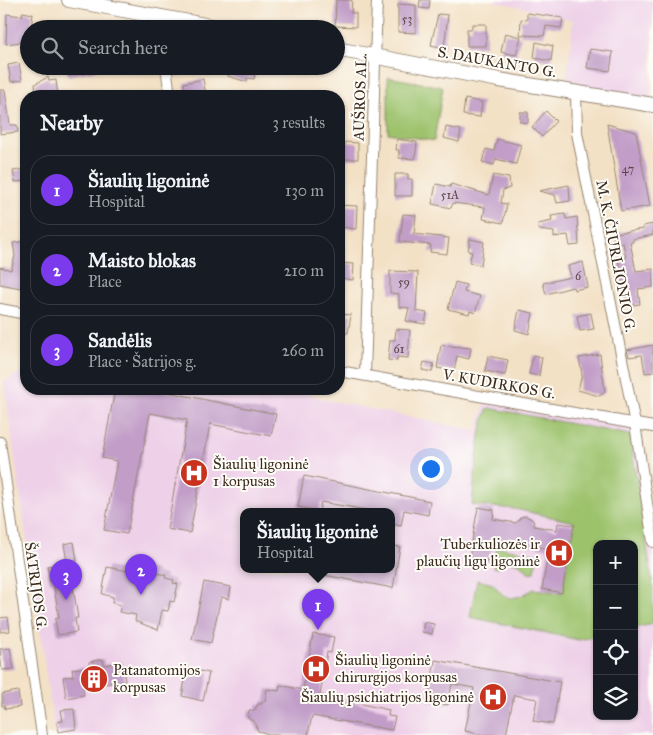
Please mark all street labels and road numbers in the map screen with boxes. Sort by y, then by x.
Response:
street label: S. DAUKANTO G. [436,43,558,81]
street label: AUŠROS AL. [348,53,371,142]
street label: M. K. ČIURLIONIO G. [592,178,641,333]
street label: V. KUDIRKOS G. [440,365,557,403]
street label: ŠATRIJOS G. [20,541,52,631]

